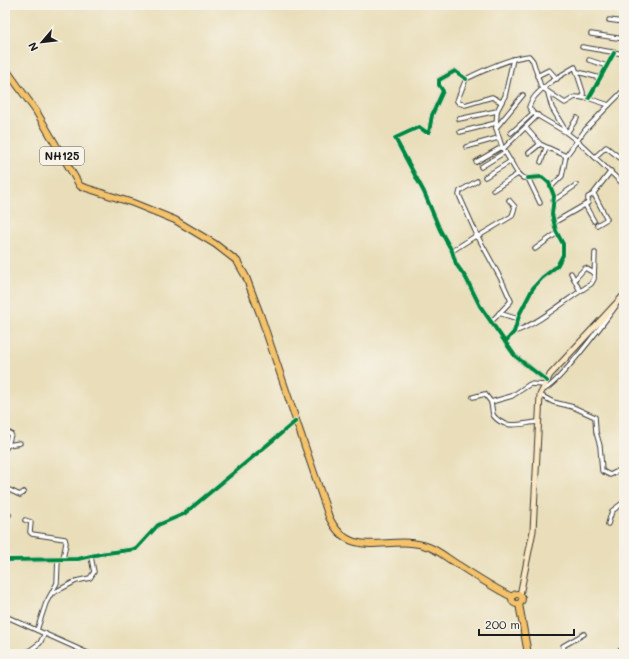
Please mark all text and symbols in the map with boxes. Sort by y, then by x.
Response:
north arrow [22,22,62,62]
text: N [24,40,41,54]
road number: NH125 [40,147,84,165]
scale bar [479,611,574,637]
text: 200 m [485,616,520,632]

